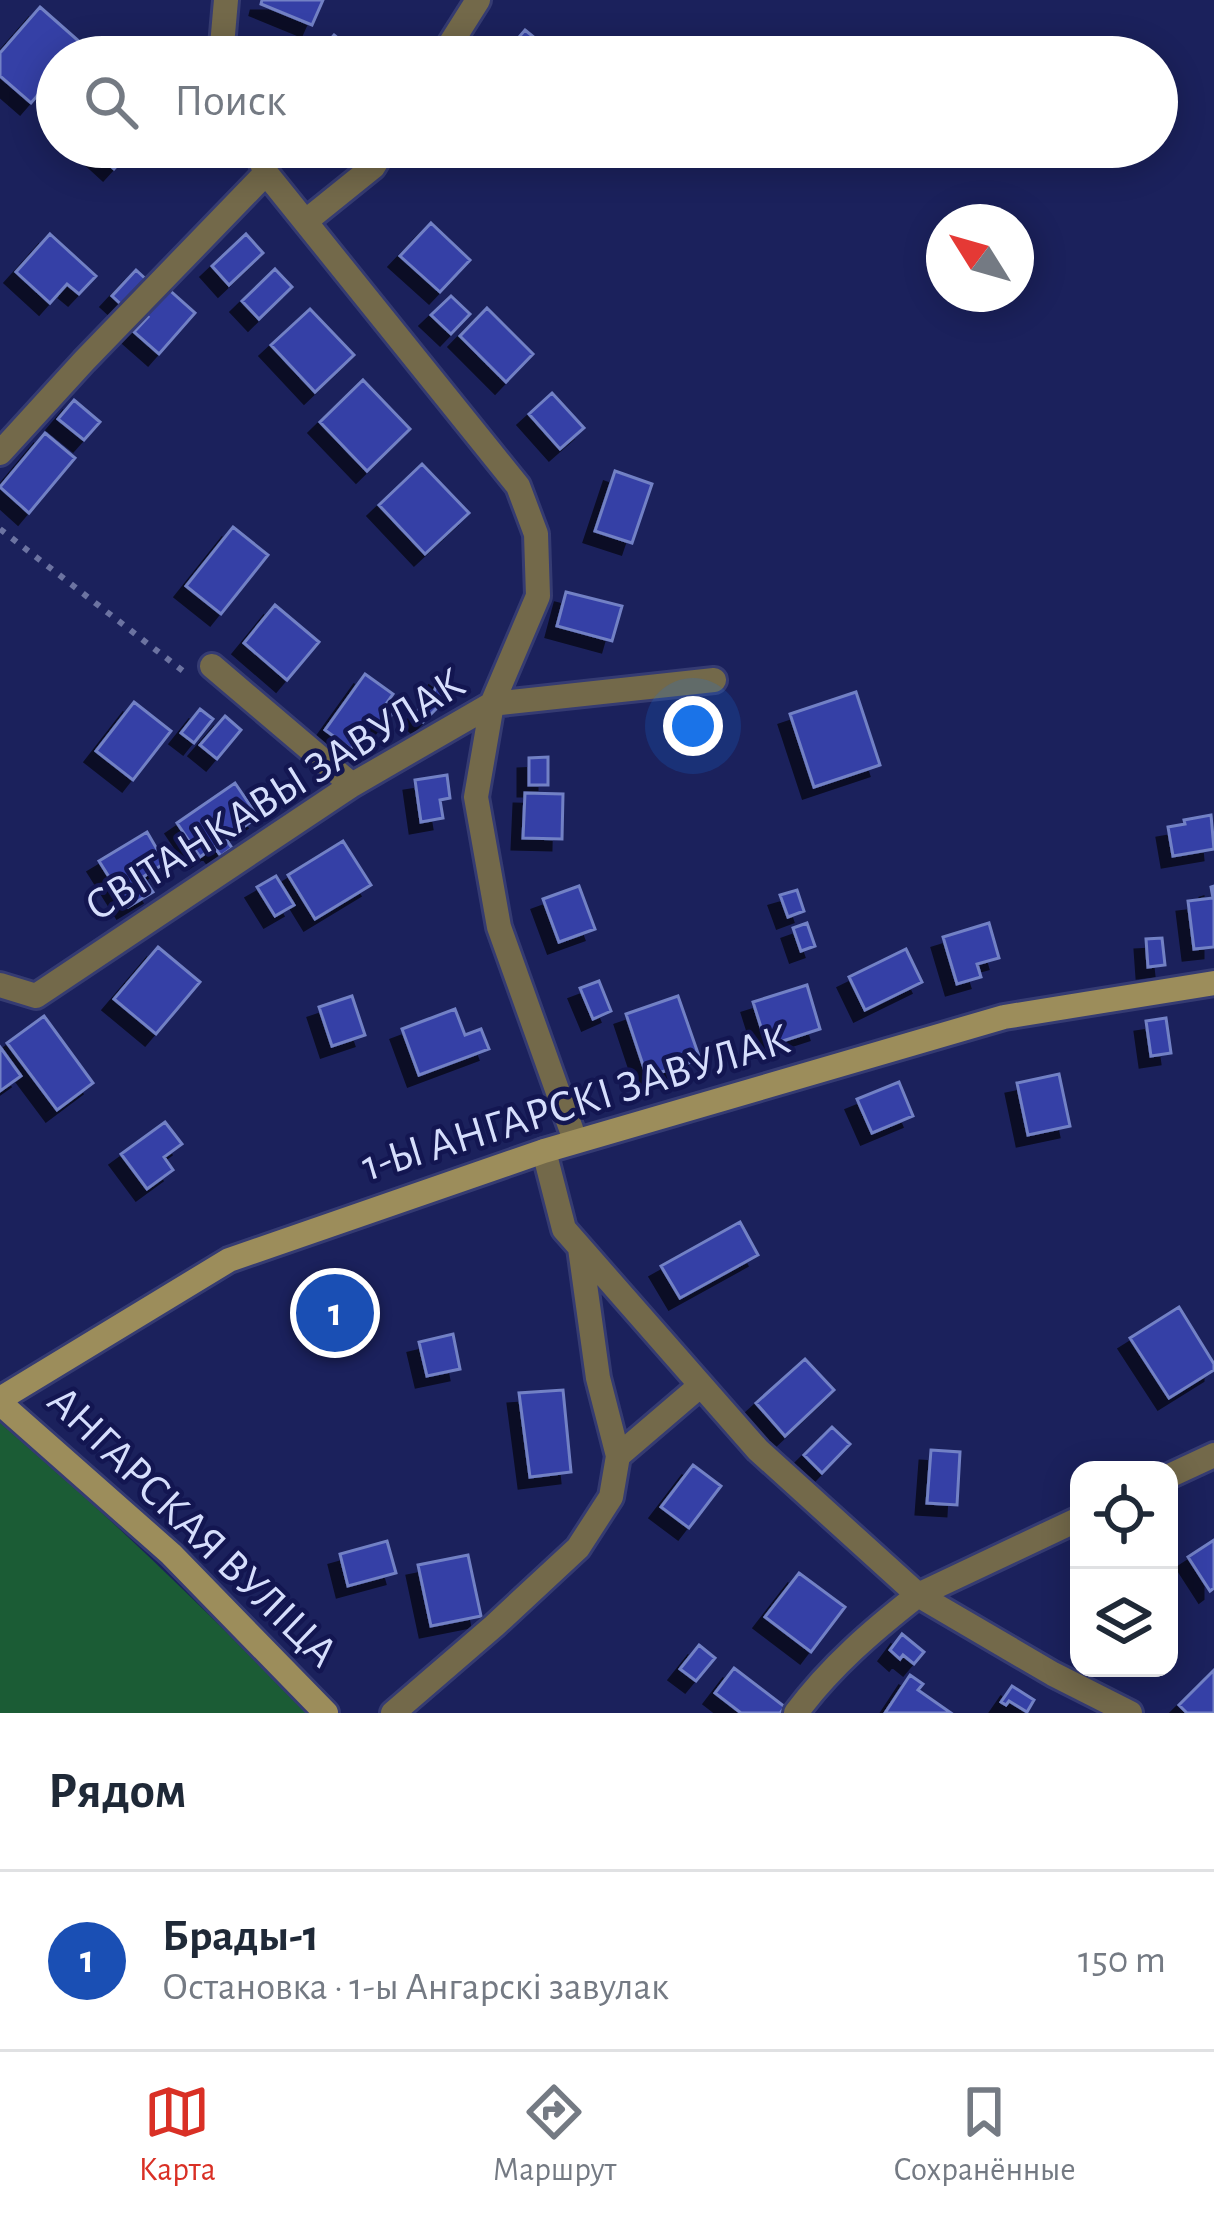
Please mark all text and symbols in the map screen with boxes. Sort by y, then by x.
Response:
search box [36,36,1178,168]
icon: search [78,69,144,135]
text: Поиск [174,79,286,124]
north arrow [926,204,1034,312]
street label: СВІТАНКАВЫ ЗАВУЛАК [78,660,472,930]
your location [663,696,723,756]
street label: 1-Ы АНГАРСКІ ЗАВУЛАК [357,1016,795,1190]
pin: 1 [296,1268,374,1358]
street label: АНГАРСКАЯ ВУЛІЦА [39,1378,345,1676]
map controls [1070,1461,1178,1677]
button: locate [1070,1461,1178,1569]
button: layers [1070,1569,1178,1677]
text: Рядом [48,1766,187,1817]
text: Брады-1 [162,1914,319,1959]
text: 1 [80,1941,94,1980]
text: 150 m [1078,1941,1166,1980]
text: Остановка · 1-ы Ангарскі завулак [162,1968,669,2007]
tab: Карта [138,2079,216,2191]
tab: Маршрут [493,2079,616,2191]
tab: Сохранённые [893,2079,1076,2191]

